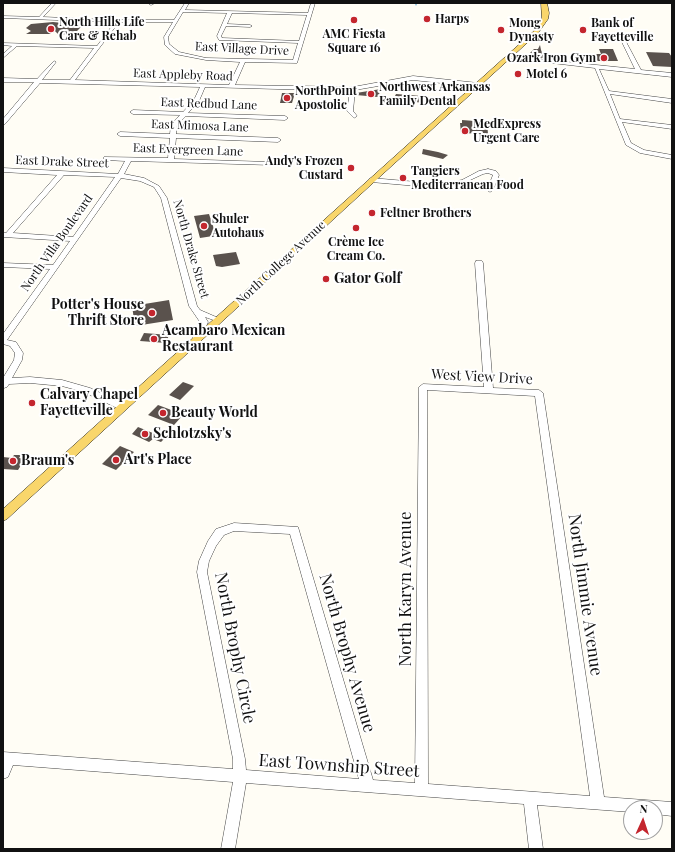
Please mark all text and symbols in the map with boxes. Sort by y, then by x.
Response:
place label: Harps [435,12,469,26]
marker: Harps [422,14,432,24]
place label: North Hills Life Care & Rehab [59,15,145,43]
marker: AMC Fiesta Square 16 [349,15,359,25]
place label: Mong Dynasty [509,16,554,44]
place label: Bank of Fayetteville [591,16,653,44]
marker: North Hills Life Care & Rehab [46,24,56,34]
marker: Mong Dynasty [496,25,506,35]
marker: Bank of Fayetteville [578,25,588,35]
place label: AMC Fiesta Square 16 [323,27,385,55]
street label: East Village Drive [195,39,289,59]
place label: Ozark Iron Gym [507,51,596,65]
marker: Ozark Iron Gym [599,53,609,63]
street label: East Appleby Road [133,66,233,84]
place label: Motel 6 [526,67,567,81]
marker: Motel 6 [513,69,523,79]
place label: Northwest Arkansas Family Dental [379,80,490,108]
place label: NorthPoint Apostolic [295,84,357,112]
marker: Northwest Arkansas Family Dental [366,89,376,99]
marker: NorthPoint Apostolic [282,93,292,103]
street label: East Redbud Lane [160,95,258,113]
street label: East Mimosa Lane [151,117,249,135]
place label: MedExpress Urgent Care [473,117,541,145]
marker: MedExpress Urgent Care [460,126,470,136]
street label: East Evergreen Lane [133,141,243,159]
street label: East Drake Street [15,153,109,171]
place label: Andy's Frozen Custard [265,154,343,182]
marker: Andy's Frozen Custard [346,163,356,173]
place label: Tangiers Mediterranean Food [411,164,524,192]
marker: Tangiers Mediterranean Food [398,173,408,183]
street label: North Villa Boulevard [18,192,96,294]
street label: North Drake Street [170,198,212,300]
place label: Feltner Brothers [380,206,471,220]
marker: Feltner Brothers [367,208,377,218]
place label: Shuler Autohaus [212,212,264,240]
street label: North College Avenue [233,218,329,308]
marker: Shuler Autohaus [199,221,209,231]
marker: Crème Ice Cream Co. [351,223,361,233]
place label: Crème Ice Cream Co. [327,235,385,263]
place label: Gator Golf [334,271,401,287]
marker: Gator Golf [321,274,331,284]
place label: Potter's House Thrift Store [51,297,144,330]
marker: Potter's House Thrift Store [147,308,157,318]
place label: Acambaro Mexican Restaurant [162,323,285,356]
marker: Acambaro Mexican Restaurant [149,334,159,344]
street label: West View Drive [431,366,533,388]
place label: Calvary Chapel Fayetteville [40,387,138,420]
marker: Calvary Chapel Fayetteville [27,398,37,408]
place label: Beauty World [171,405,258,421]
marker: Beauty World [158,408,168,418]
place label: Schlotzsky's [153,426,231,442]
marker: Schlotzsky's [140,429,150,439]
place label: Art's Place [124,452,192,468]
place label: Braum's [21,453,74,469]
marker: Art's Place [111,455,121,465]
marker: Braum's [8,456,18,466]
street label: North Karyn Avenue [396,511,416,667]
street label: North Jimmie Avenue [564,513,606,677]
street label: North Brophy Circle [210,571,260,725]
street label: North Brophy Avenue [315,571,379,735]
street label: East Township Street [258,750,420,782]
north arrow [623,800,663,840]
text: N [639,801,648,816]

